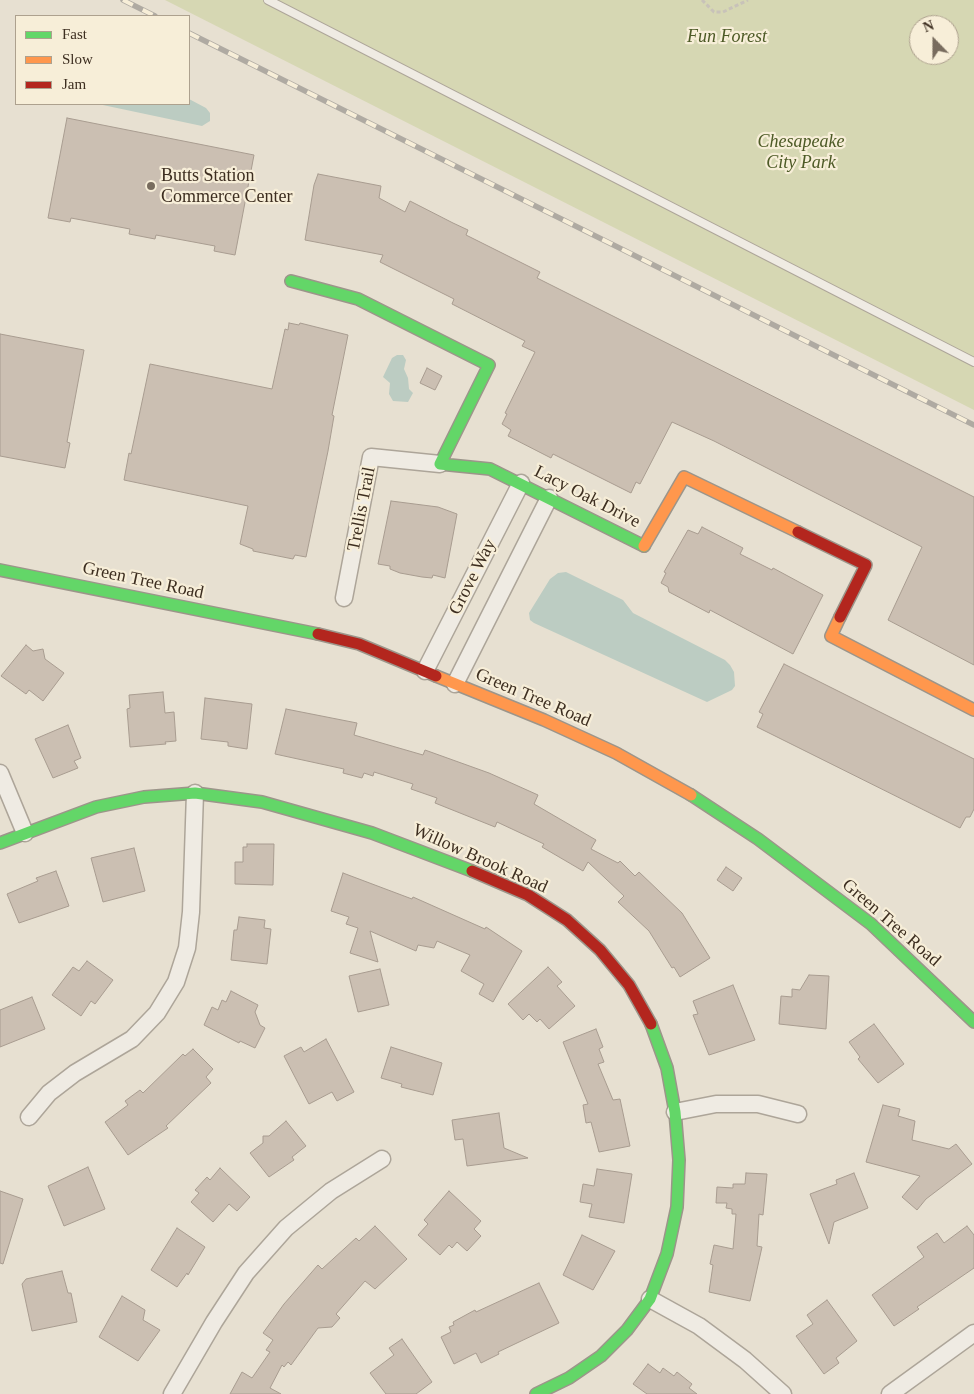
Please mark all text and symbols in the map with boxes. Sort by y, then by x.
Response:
legend [15,15,190,105]
north arrow [909,15,959,65]
text: N [921,18,936,35]
text: Fast [62,26,87,42]
park label: Fun Forest [687,26,767,48]
text: Slow [62,51,93,67]
text: Jam [62,76,86,92]
park label: Chesapeake City Park [758,131,844,173]
place label: Butts Station Commerce Center [161,165,292,208]
marker: Butts Station Commerce Center [145,180,157,192]
street label: Lacy Oak Drive [530,461,644,533]
street label: Trellis Trail [343,465,381,553]
street label: Grove Way [445,536,501,618]
street label: Green Tree Road [80,558,206,604]
street label: Green Tree Road [472,664,594,732]
street label: Willow Brook Road [409,820,551,898]
street label: Green Tree Road [837,874,945,972]

